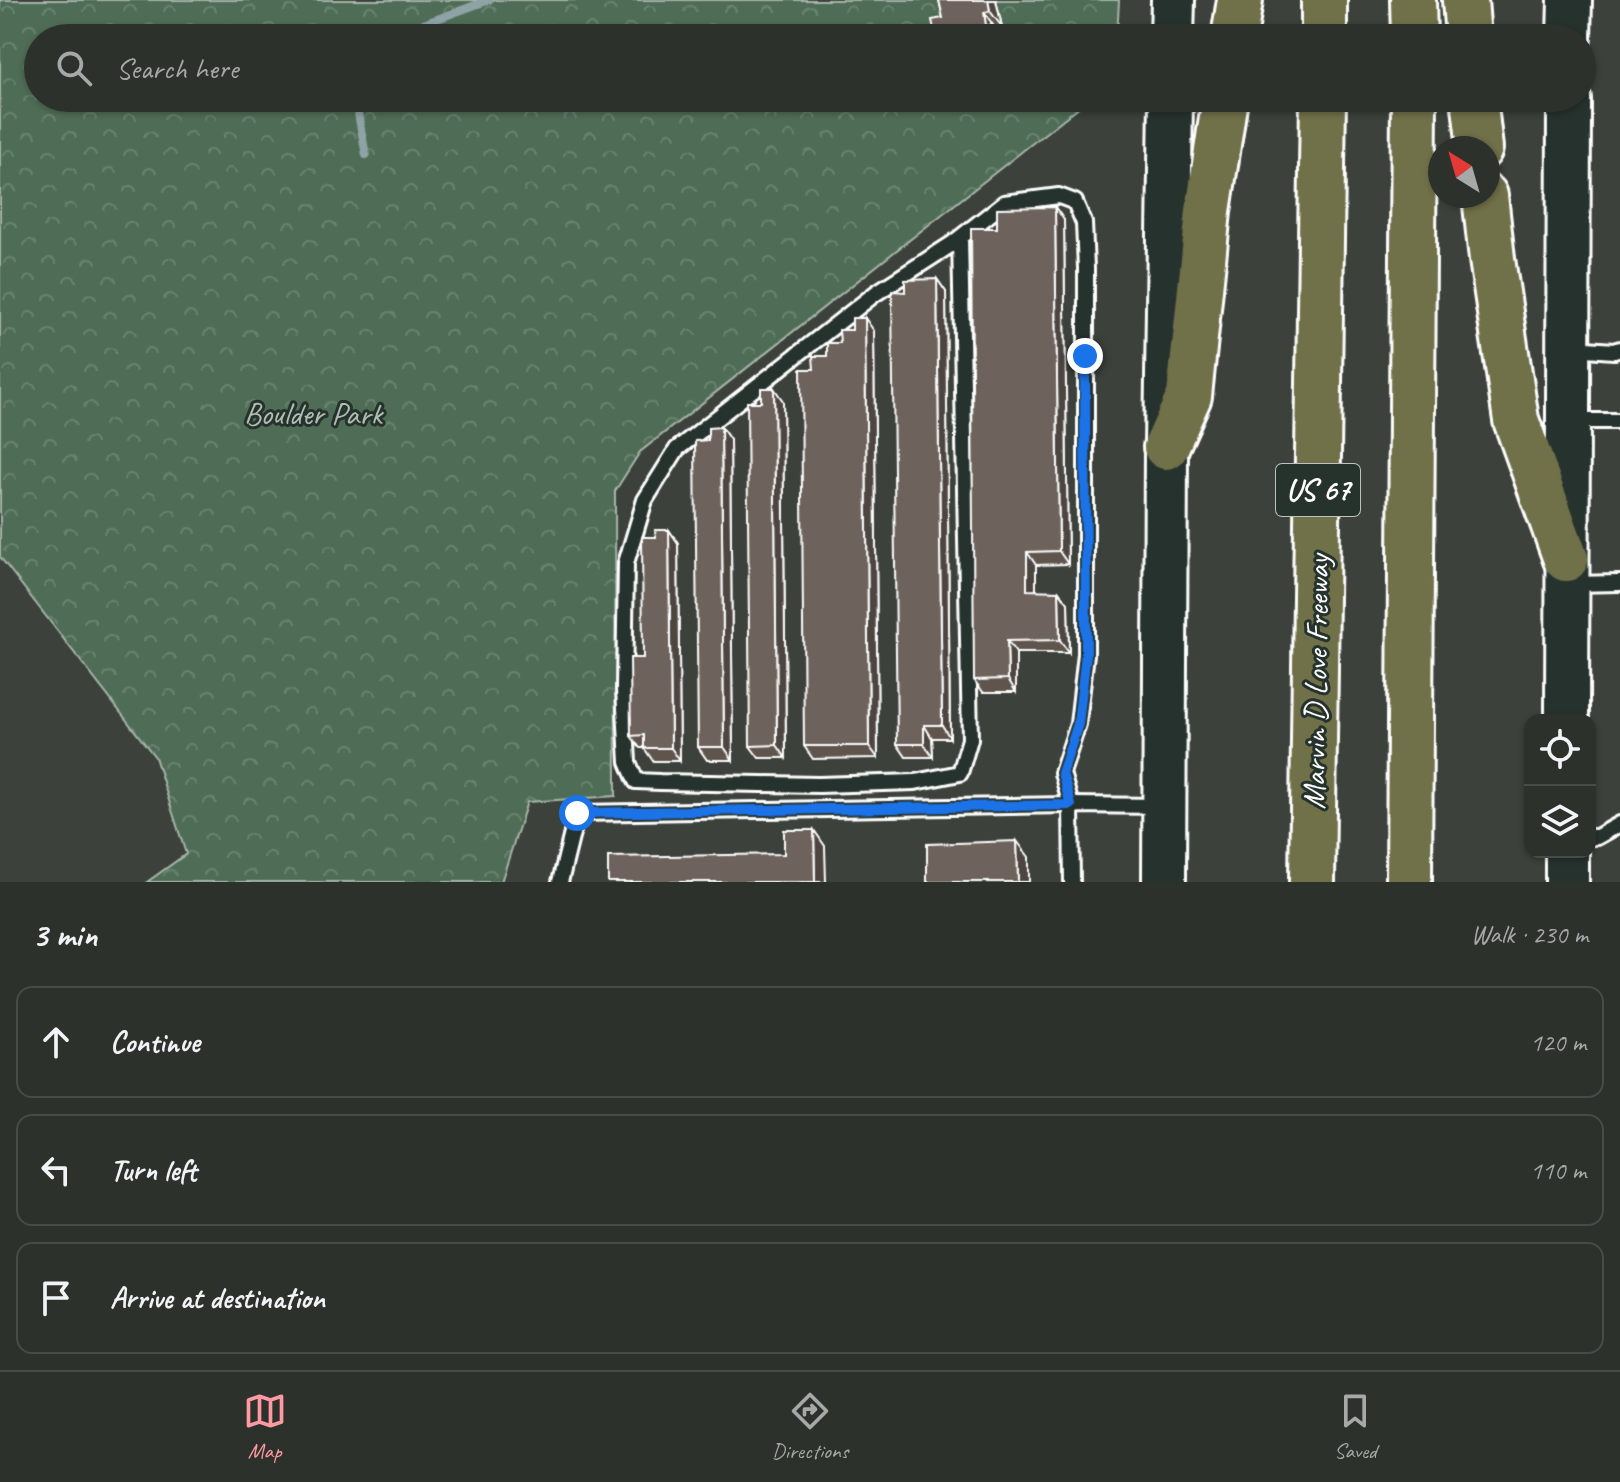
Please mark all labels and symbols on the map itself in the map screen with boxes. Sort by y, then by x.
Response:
north arrow [1428,136,1500,208]
route end [1067,338,1103,374]
park label: Boulder Park [244,393,384,434]
road number: US 67 [1276,464,1360,516]
street label: Marvin D Love Freeway [1293,551,1339,810]
route start [559,795,595,831]

